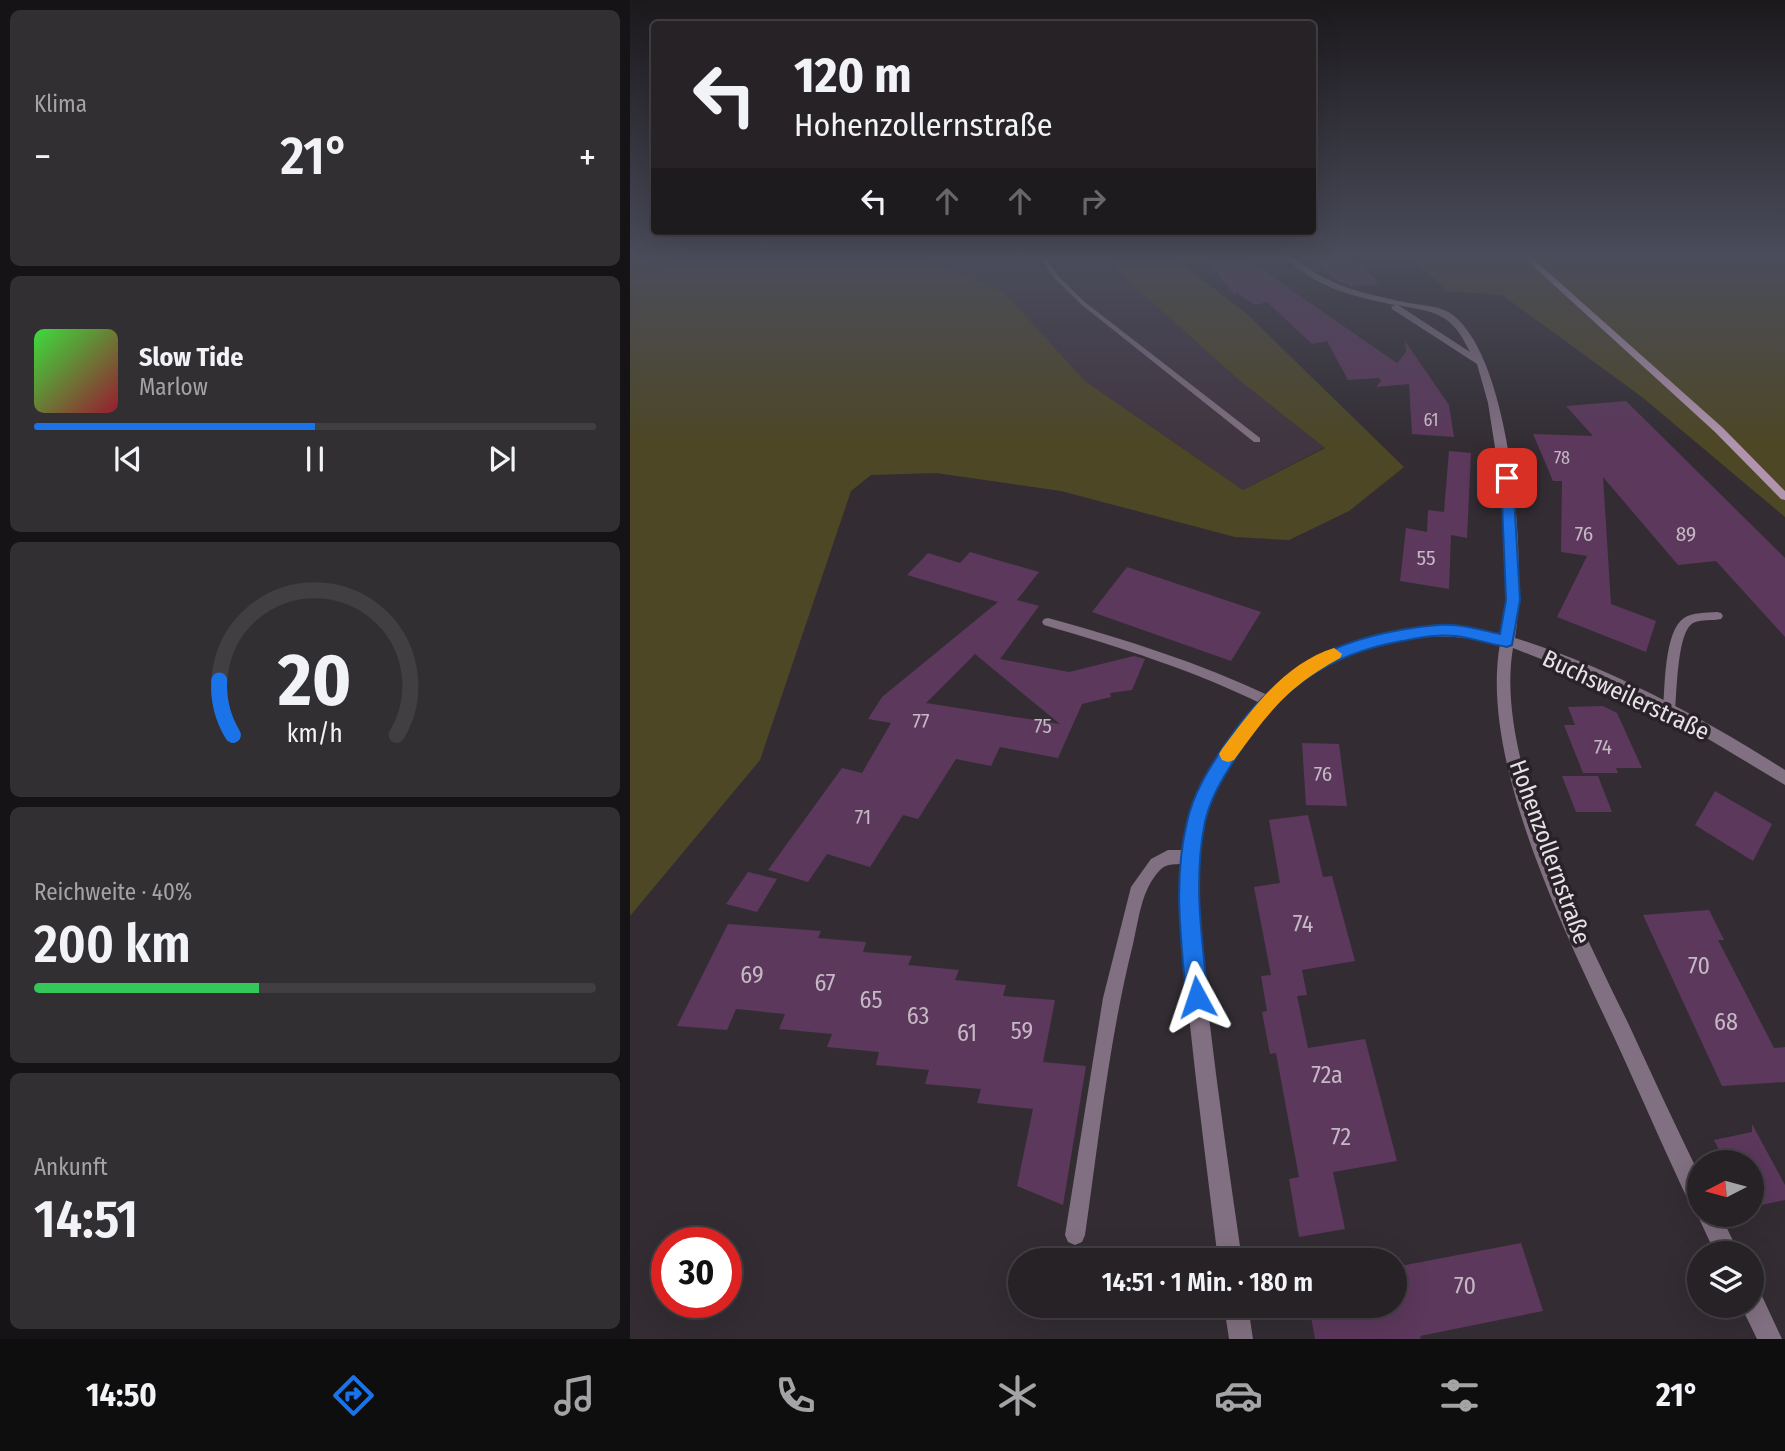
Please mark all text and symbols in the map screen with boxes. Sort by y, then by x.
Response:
text: 120 m [794,46,912,105]
icon: left [679,49,770,140]
text: Klima [34,90,87,118]
text: Hohenzollernstraße [794,106,1053,144]
text: 21° [280,125,349,188]
text: − [34,134,51,180]
text: + [579,134,596,180]
icon: left [855,182,893,220]
icon: ahead [928,182,966,220]
icon: ahead [1001,182,1039,220]
icon: right [1074,182,1112,220]
text: Slow Tide [139,342,243,373]
text: Marlow [139,373,208,401]
house number: 61 [1423,409,1439,431]
icon: previous [109,440,147,478]
icon: pause [296,440,334,478]
icon: next [483,440,521,478]
house number: 78 [1554,447,1570,469]
pin [1477,448,1537,508]
icon: arrive [1488,459,1526,497]
house number: 76 [1575,521,1593,547]
house number: 89 [1676,521,1696,547]
house number: 55 [1416,545,1436,571]
text: 20 [277,638,352,725]
street label: Buchsweilerstraße [1538,644,1714,746]
house number: 77 [912,708,930,734]
house number: 75 [1034,713,1052,739]
text: km/h [287,719,343,749]
house number: 74 [1594,734,1612,760]
street label: Hohenzollernstraße [1504,756,1596,948]
house number: 76 [1314,761,1332,787]
house number: 71 [855,804,871,830]
text: Reichweite · 40% [34,878,192,906]
house number: 74 [1293,910,1313,938]
text: 200 km [34,913,191,976]
house number: 70 [1688,952,1710,980]
position arrow [1160,960,1234,1034]
house number: 69 [740,961,764,989]
house number: 67 [814,969,836,997]
house number: 65 [860,986,882,1014]
house number: 63 [907,1002,929,1030]
house number: 68 [1714,1008,1738,1036]
house number: 59 [1011,1017,1033,1045]
house number: 61 [957,1019,977,1047]
house number: 72a [1311,1061,1343,1089]
house number: 72 [1331,1123,1351,1151]
north arrow [1687,1150,1764,1227]
map controls [1687,1150,1764,1318]
text: Ankunft [34,1153,108,1181]
text: 14:51 [34,1188,138,1251]
speed limit sign: 30 [651,1227,742,1318]
button: layers [1687,1241,1764,1318]
text: 14:51 · 1 Min. · 180 m [1102,1267,1313,1298]
house number: 70 [1454,1272,1476,1300]
icon: directions [329,1371,378,1420]
icon: music [550,1371,599,1420]
icon: phone [771,1371,820,1420]
icon: climate [993,1371,1042,1420]
icon: car [1214,1371,1263,1420]
icon: filters [1435,1371,1484,1420]
text: 14:50 [86,1376,157,1414]
text: 21° [1656,1376,1699,1414]

